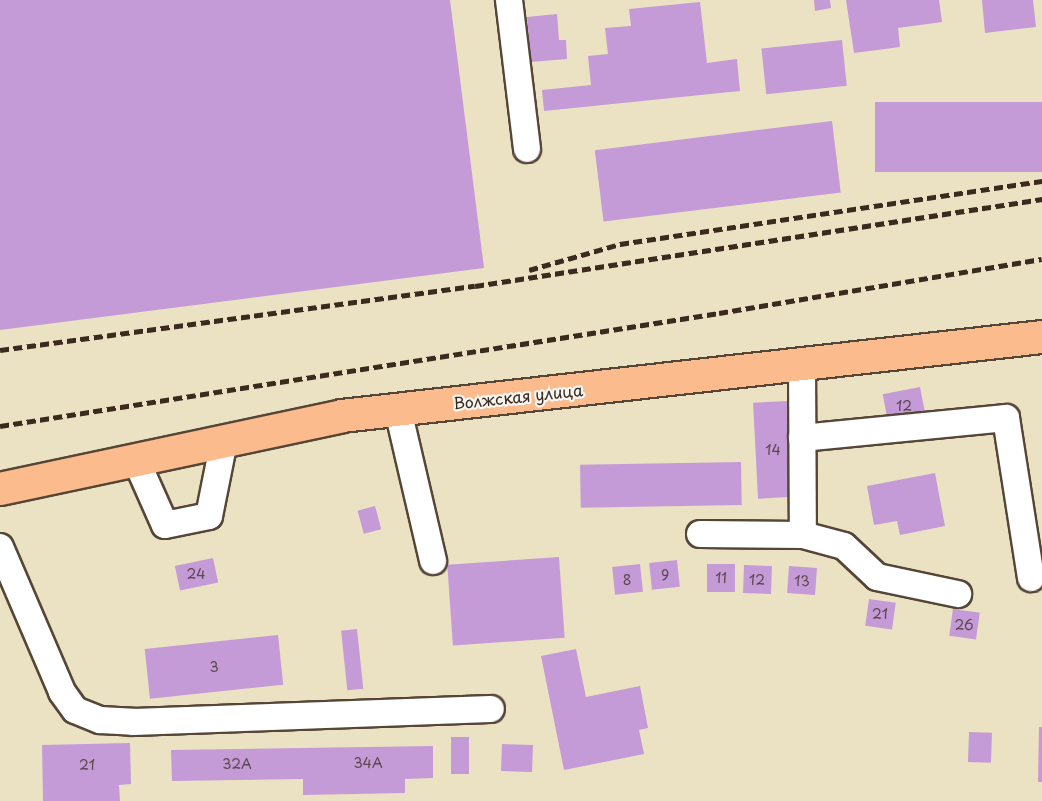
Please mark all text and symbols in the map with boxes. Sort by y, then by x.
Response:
street label: Волжская улица [452,380,584,412]
house number: 12 [896,398,912,414]
house number: 14 [765,442,781,458]
house number: 24 [187,566,205,582]
house number: 9 [661,567,669,583]
house number: 11 [715,570,727,586]
house number: 8 [623,572,631,588]
house number: 12 [749,572,765,588]
house number: 13 [794,573,810,589]
house number: 21 [872,606,888,622]
house number: 26 [954,617,974,633]
house number: 3 [209,659,219,675]
house number: 34А [353,755,383,771]
house number: 32А [222,756,252,772]
house number: 21 [79,757,95,773]

